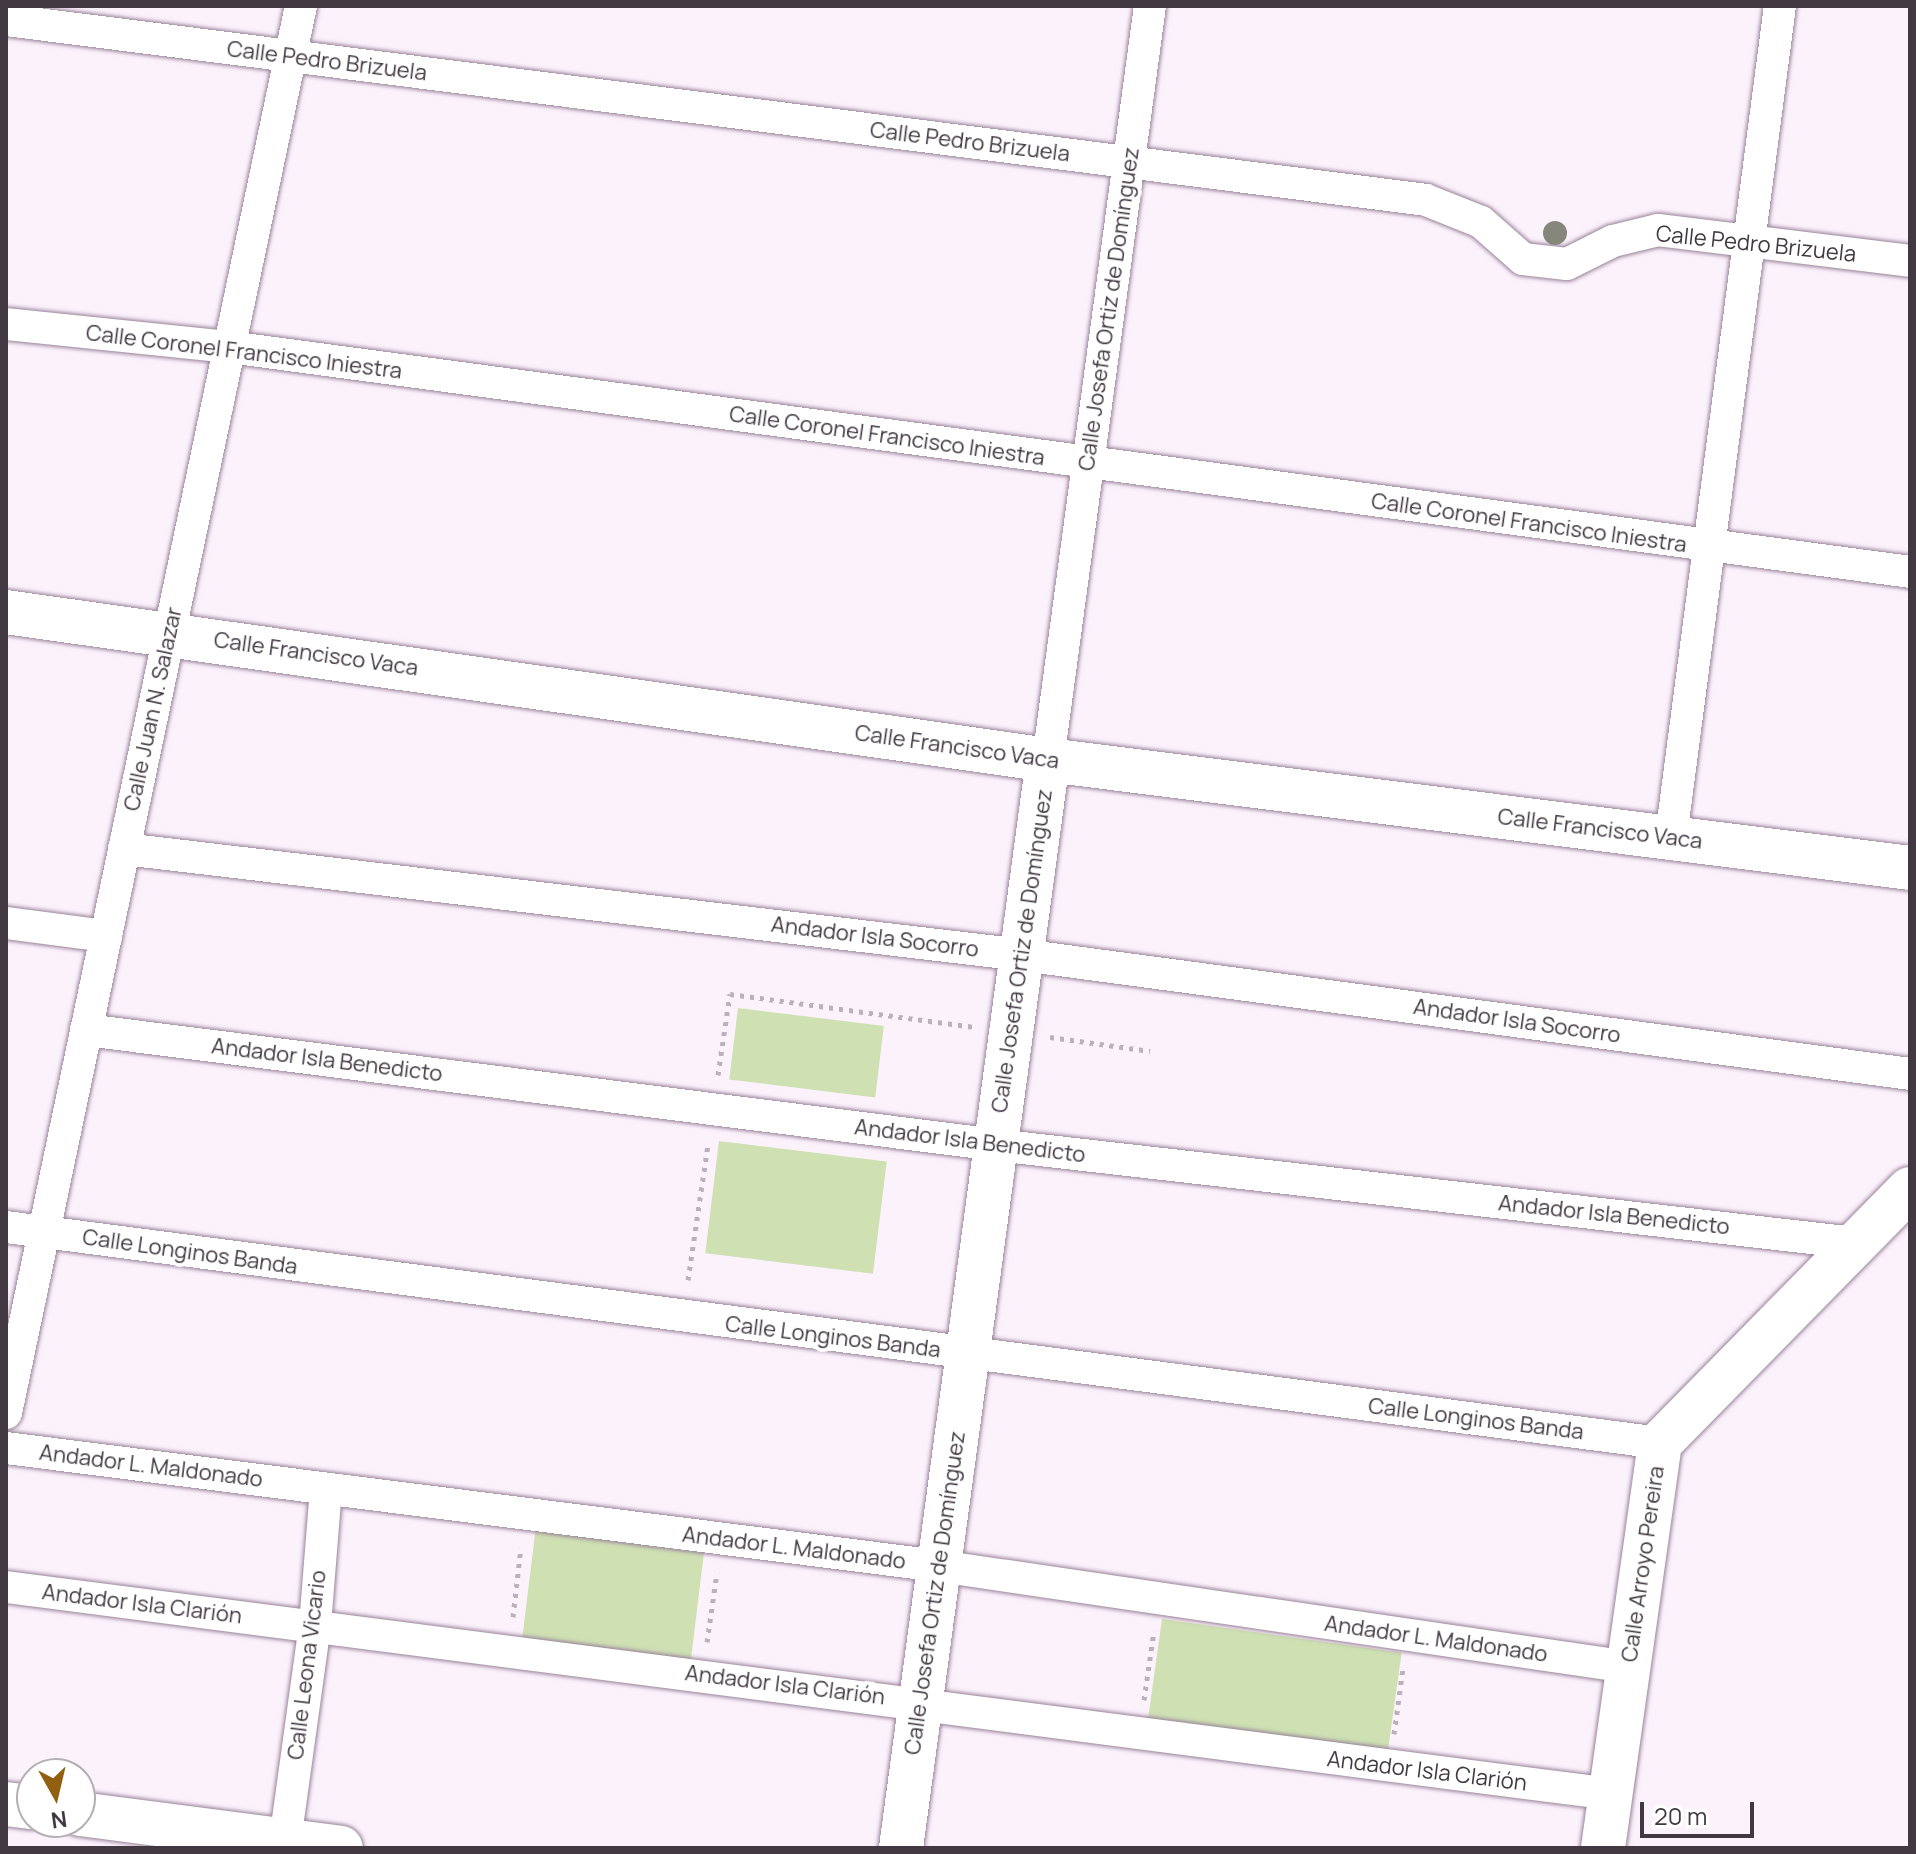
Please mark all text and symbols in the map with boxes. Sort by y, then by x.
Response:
street label: Calle Pedro Brizuela [226,36,428,86]
street label: Calle Pedro Brizuela [869,117,1071,167]
street label: Calle Josefa Ortiz de Domínguez [1073,146,1145,472]
street label: Calle Pedro Brizuela [1655,220,1857,268]
street label: Calle Coronel Francisco Iniestra [84,320,404,384]
street label: Calle Coronel Francisco Iniestra [728,401,1046,471]
street label: Calle Coronel Francisco Iniestra [1370,488,1688,558]
street label: Calle Juan N. Salazar [118,605,188,813]
street label: Calle Francisco Vaca [212,627,420,681]
street label: Calle Francisco Vaca [853,720,1061,774]
street label: Calle Josefa Ortiz de Domínguez [986,788,1058,1114]
street label: Calle Francisco Vaca [1496,803,1704,855]
street label: Andador Isla Socorro [770,911,980,963]
street label: Andador Isla Socorro [1412,993,1622,1049]
street label: Andador Isla Benedicto [210,1033,444,1087]
street label: Andador Isla Benedicto [853,1114,1087,1168]
street label: Andador Isla Benedicto [1497,1190,1731,1240]
street label: Calle Longinos Banda [81,1224,299,1280]
street label: Calle Longinos Banda [724,1311,942,1363]
street label: Calle Longinos Banda [1367,1393,1585,1445]
street label: Calle Josefa Ortiz de Domínguez [899,1430,971,1756]
street label: Andador L. Maldonado [38,1439,264,1493]
street label: Calle Arroyo Pereira [1616,1464,1670,1664]
street label: Andador L. Maldonado [681,1521,907,1575]
street label: Calle Leona Vicario [282,1569,332,1761]
street label: Andador Isla Clarión [41,1579,243,1629]
street label: Andador L. Maldonado [1323,1610,1549,1668]
street label: Andador Isla Clarión [684,1660,886,1710]
street label: Andador Isla Clarión [1326,1746,1528,1796]
north arrow [16,1758,96,1838]
scale bar [1644,1786,1758,1836]
text: 20 m [1654,1799,1707,1832]
text: N [49,1804,69,1836]

